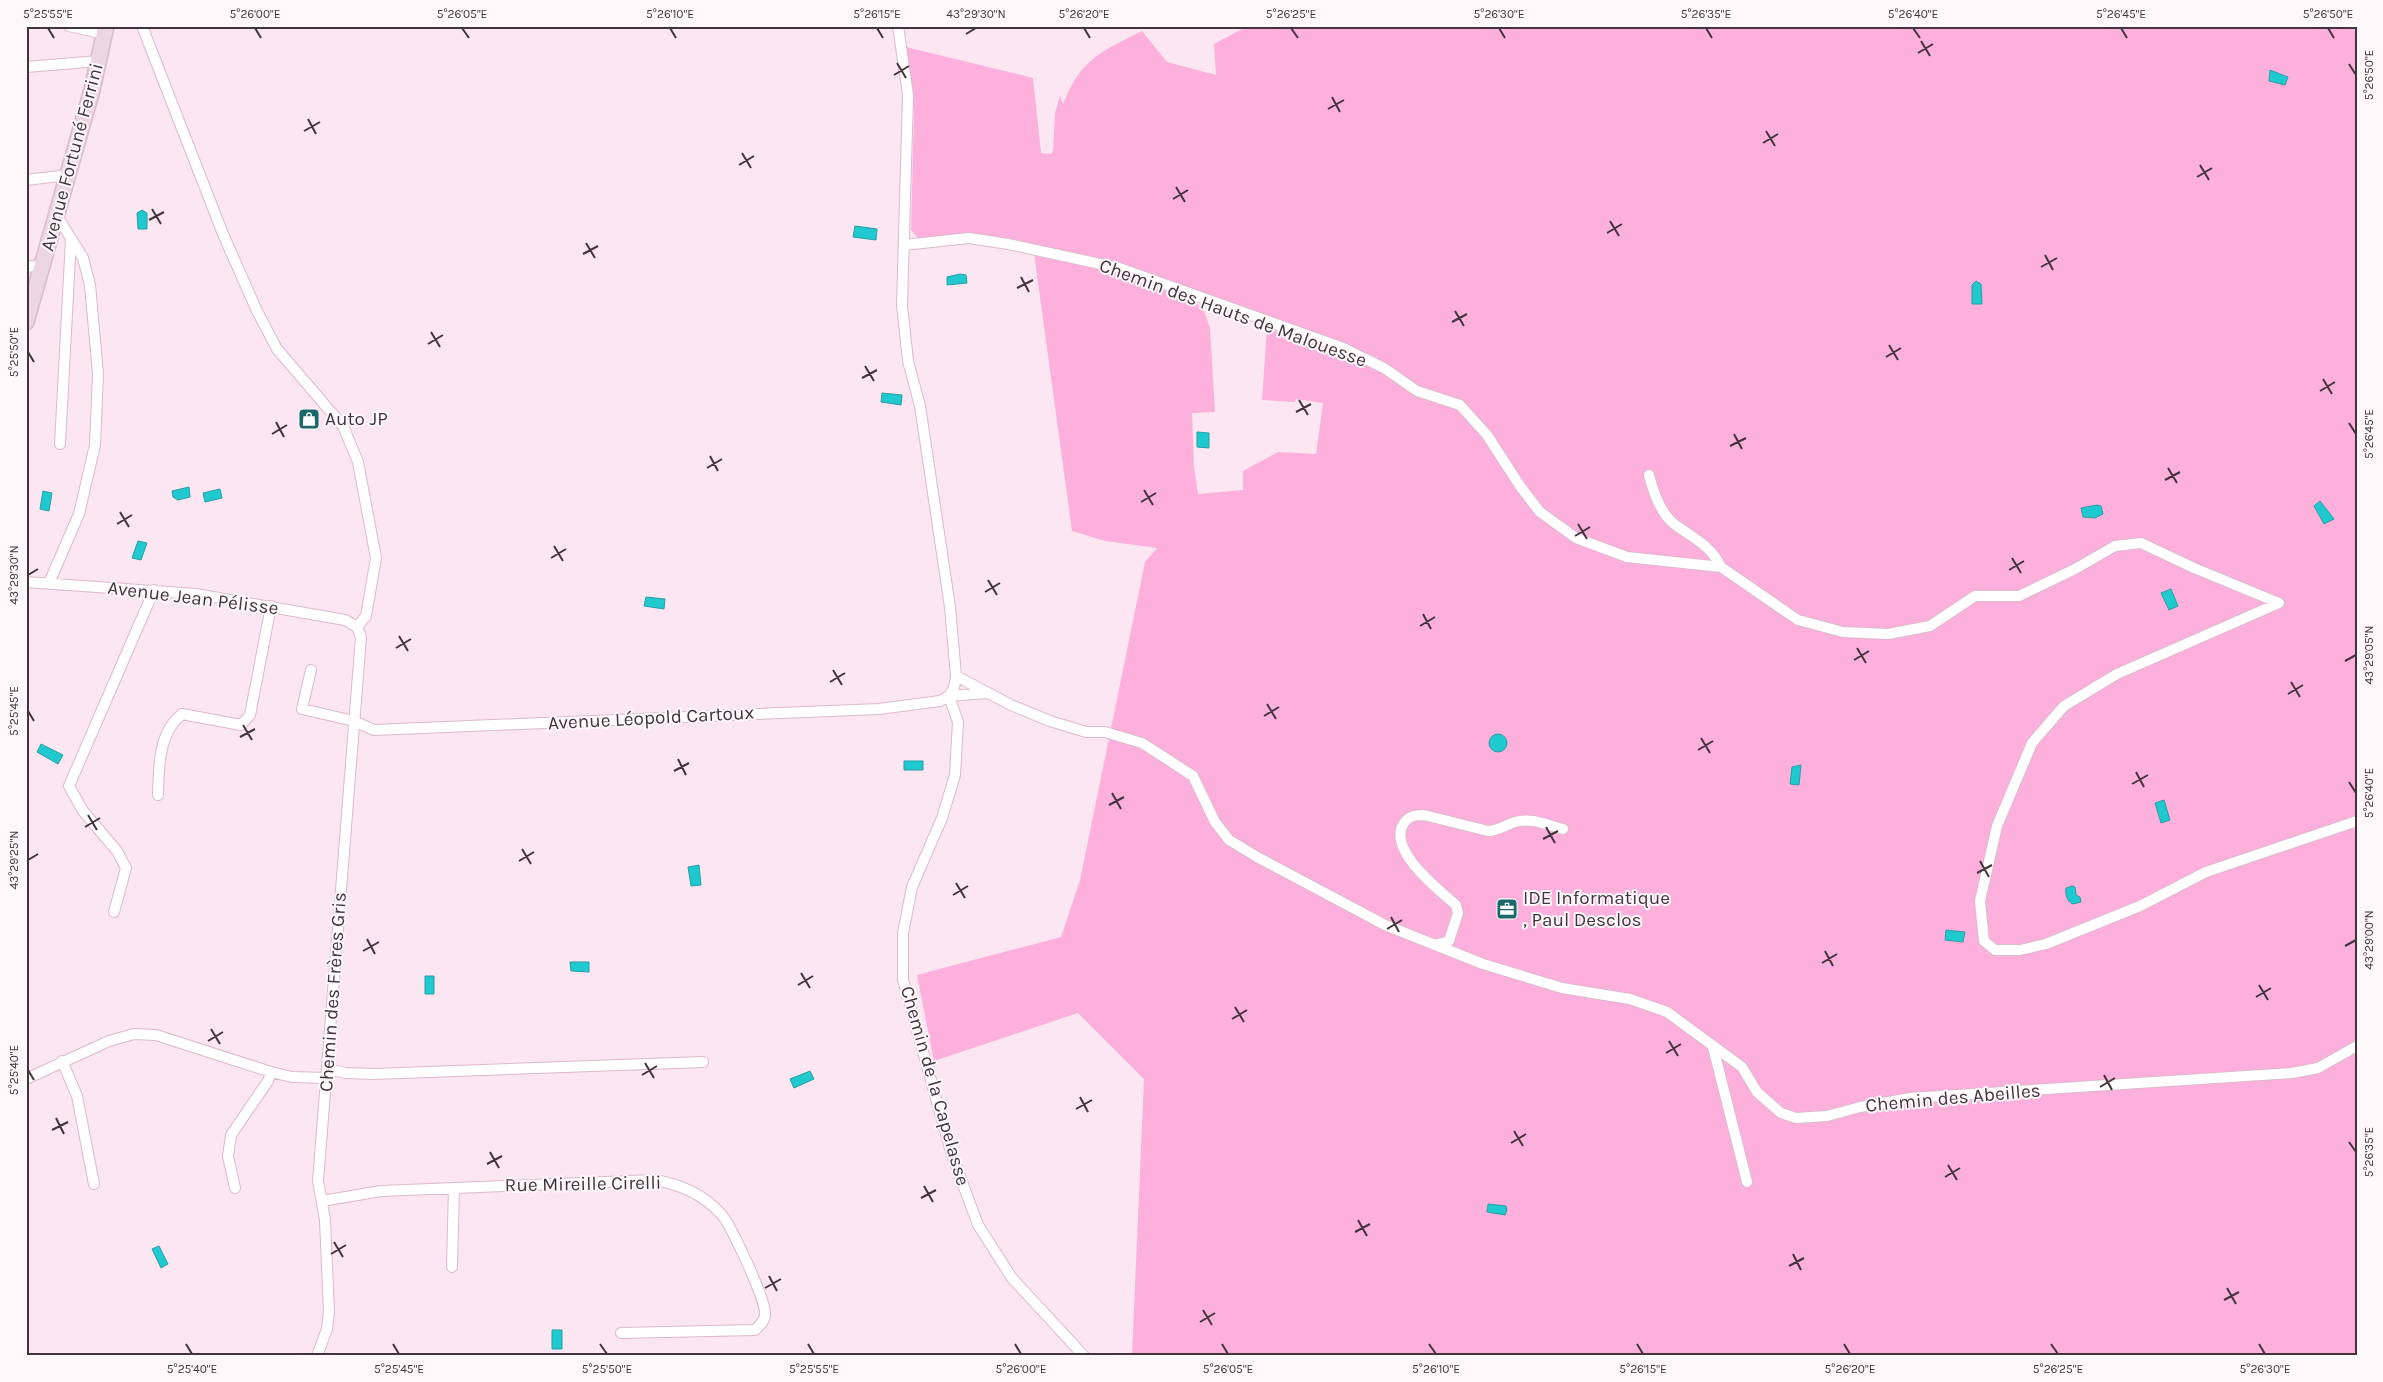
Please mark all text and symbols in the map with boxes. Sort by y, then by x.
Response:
text: 5°25'55"E [23,7,73,21]
text: 5°26'00"E [230,7,280,21]
text: 5°26'05"E [437,7,487,21]
text: 5°26'10"E [646,7,694,21]
text: 5°26'15"E [853,7,901,21]
text: 43°29'30"N [946,7,1006,21]
text: 5°26'20"E [1059,7,1109,21]
text: 5°26'25"E [1266,7,1316,21]
text: 5°26'30"E [1474,7,1524,21]
text: 5°26'35"E [1681,7,1731,21]
text: 5°26'40"E [1888,7,1938,21]
text: 5°26'45"E [2096,7,2146,21]
text: 5°26'50"E [2303,7,2353,21]
text: 5°26'50"E [2362,50,2376,100]
street label: Avenue Fortuné Ferrini [36,61,108,253]
street label: Chemin des Hauts de Malouesse [1096,254,1370,372]
text: 5°25'50"E [7,327,21,377]
shop icon: Auto JP [297,407,321,431]
place label: Auto JP [325,408,388,430]
text: 5°26'45"E [2362,409,2376,459]
text: 43°29'30"N [7,545,21,605]
street label: Avenue Jean Pélisse [106,577,280,619]
text: 43°29'05"N [2362,625,2376,685]
text: 5°25'45"E [7,686,21,736]
street label: Avenue Léopold Cartoux [547,702,755,734]
text: 5°26'40"E [2362,768,2376,818]
text: 43°29'25"N [7,830,21,890]
place label: IDE Informatique , Paul Desclos [1523,887,1670,931]
street label: Chemin des Frères Gris [315,891,351,1093]
office icon: IDE Informatique , Paul Desclos [1495,897,1519,921]
text: 43°29'00"N [2362,910,2376,970]
street label: Chemin de la Capelasse [896,984,974,1188]
text: 5°25'40"E [7,1045,21,1095]
street label: Chemin des Abeilles [1864,1079,2042,1117]
text: 5°26'35"E [2362,1127,2376,1177]
street label: Rue Mireille Cirelli [505,1172,661,1196]
text: 5°25'40"E [167,1362,217,1376]
text: 5°25'45"E [374,1362,424,1376]
text: 5°25'50"E [582,1362,632,1376]
text: 5°25'55"E [789,1362,839,1376]
text: 5°26'00"E [996,1362,1046,1376]
text: 5°26'05"E [1203,1362,1253,1376]
text: 5°26'10"E [1412,1362,1460,1376]
text: 5°26'15"E [1619,1362,1667,1376]
text: 5°26'20"E [1825,1362,1875,1376]
text: 5°26'25"E [2033,1362,2083,1376]
text: 5°26'30"E [2240,1362,2290,1376]

